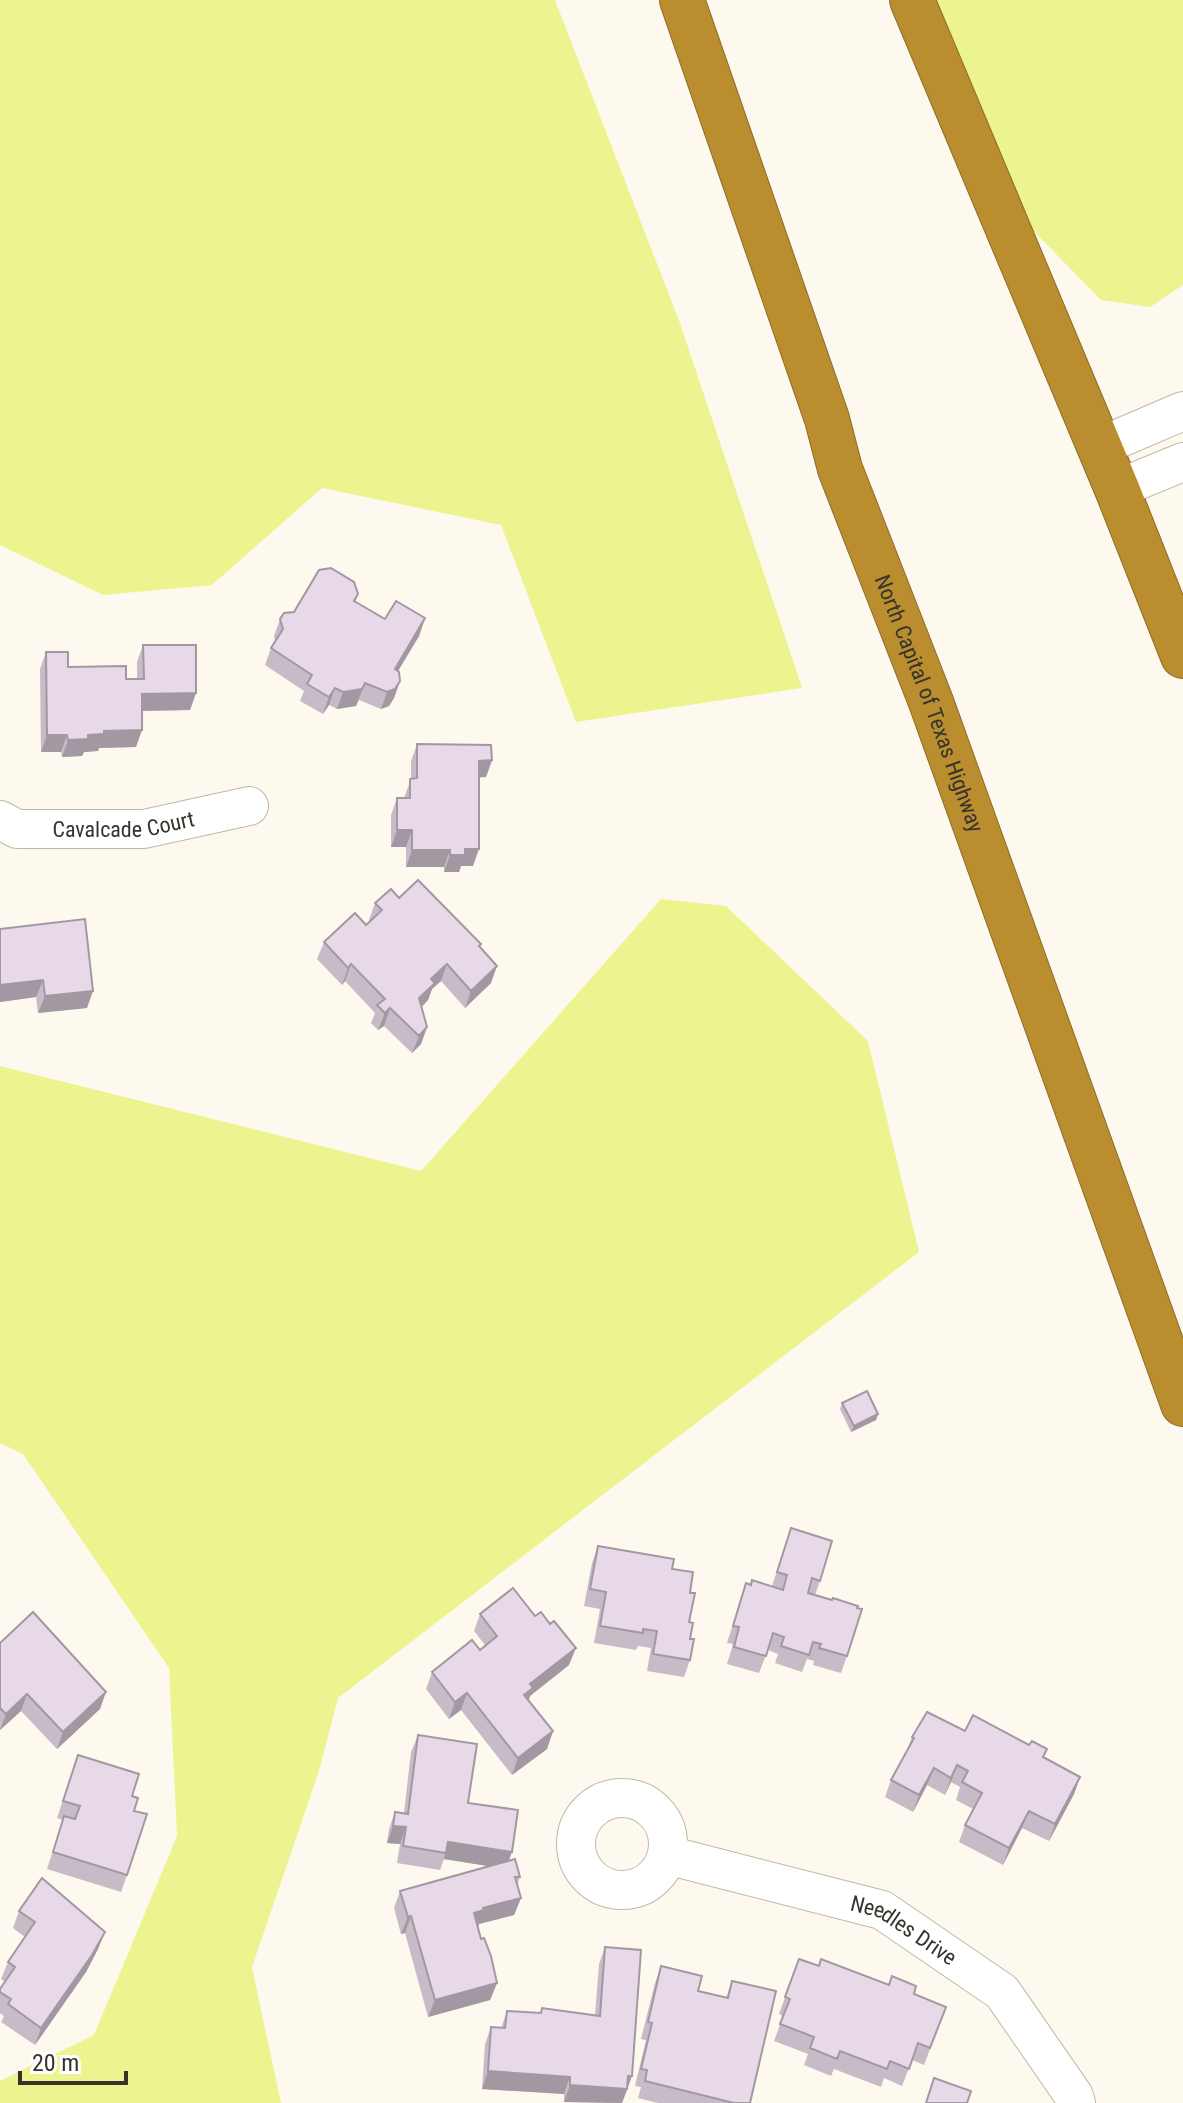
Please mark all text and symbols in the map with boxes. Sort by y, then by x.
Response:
street label: North Capital of Texas Highway [870,571,989,835]
street label: Cavalcade Court [52,806,197,842]
street label: Needles Drive [848,1890,962,1970]
scale bar [20,2035,126,2085]
text: 20 m [32,2049,79,2077]

